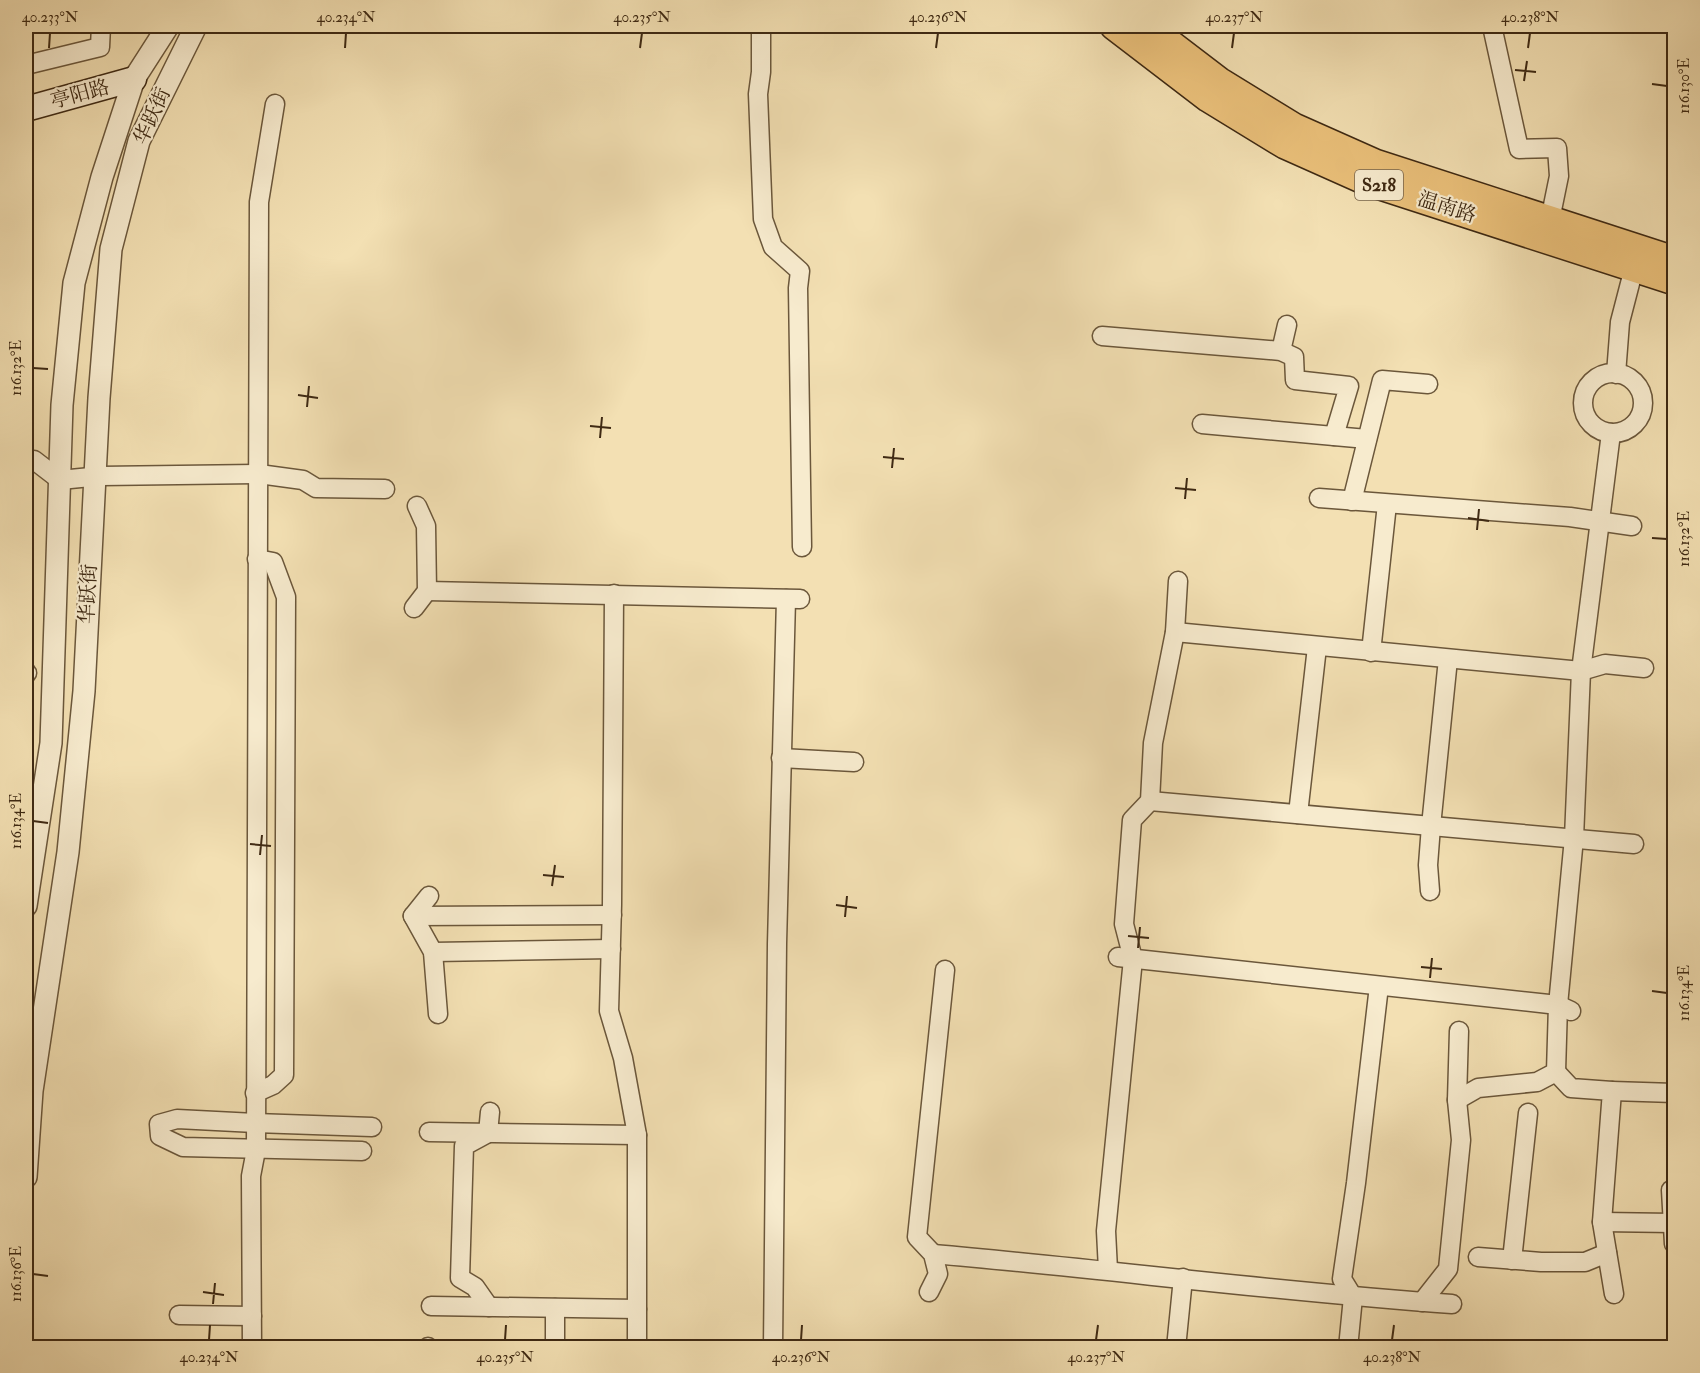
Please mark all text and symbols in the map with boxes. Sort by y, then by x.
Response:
text: 40.233°N [22,8,79,27]
text: 40.234°N [317,8,376,27]
text: 40.235°N [613,8,671,27]
text: 40.236°N [909,8,968,27]
text: 40.237°N [1205,8,1263,27]
text: 40.238°N [1501,8,1559,27]
text: 116.130°E [1675,58,1694,114]
street label: 亭阳路 [48,74,112,114]
street label: 华跃街 [128,84,176,148]
road number: S218 [1355,170,1403,200]
street label: 温南路 [1415,186,1479,228]
text: 116.132°E [7,340,26,396]
text: 116.132°E [1675,511,1694,567]
street label: 华跃街 [74,563,102,625]
text: 116.134°E [7,793,26,849]
text: 116.134°E [1675,965,1694,1021]
text: 116.136°E [7,1246,26,1302]
text: 40.234°N [180,1348,239,1367]
text: 40.235°N [476,1348,534,1367]
text: 40.236°N [772,1348,831,1367]
text: 40.237°N [1067,1348,1125,1367]
text: 40.238°N [1363,1348,1421,1367]

